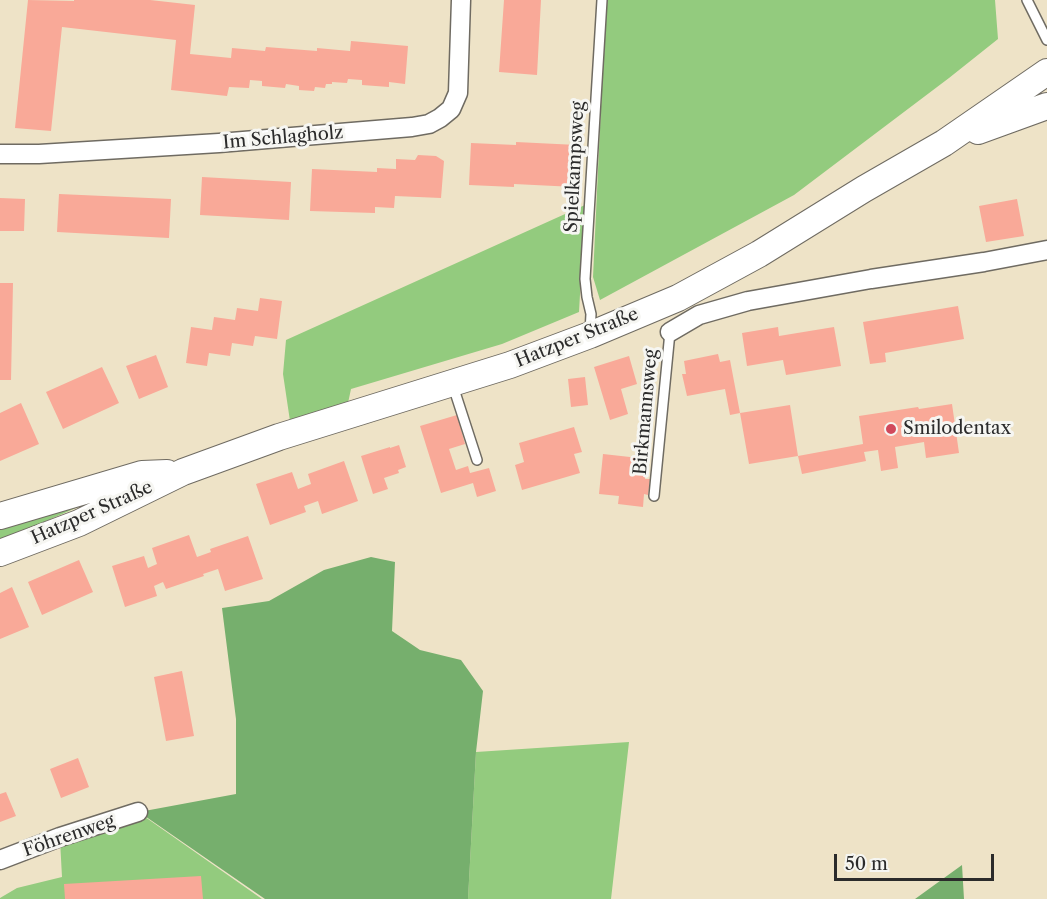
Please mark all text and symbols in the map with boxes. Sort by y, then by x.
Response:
street label: Spielkampsweg [561,101,589,233]
street label: Im Schlagholz [222,122,344,154]
street label: Hatzper Straße [512,304,642,372]
street label: Birkmannsweg [630,348,662,476]
place label: Smilodentax [903,418,1011,440]
marker: Smilodentax [884,422,898,436]
street label: Hatzper Straße [28,477,156,549]
street label: Föhrenweg [20,810,118,862]
scale bar [837,842,998,880]
text: 50 m [845,853,888,875]

